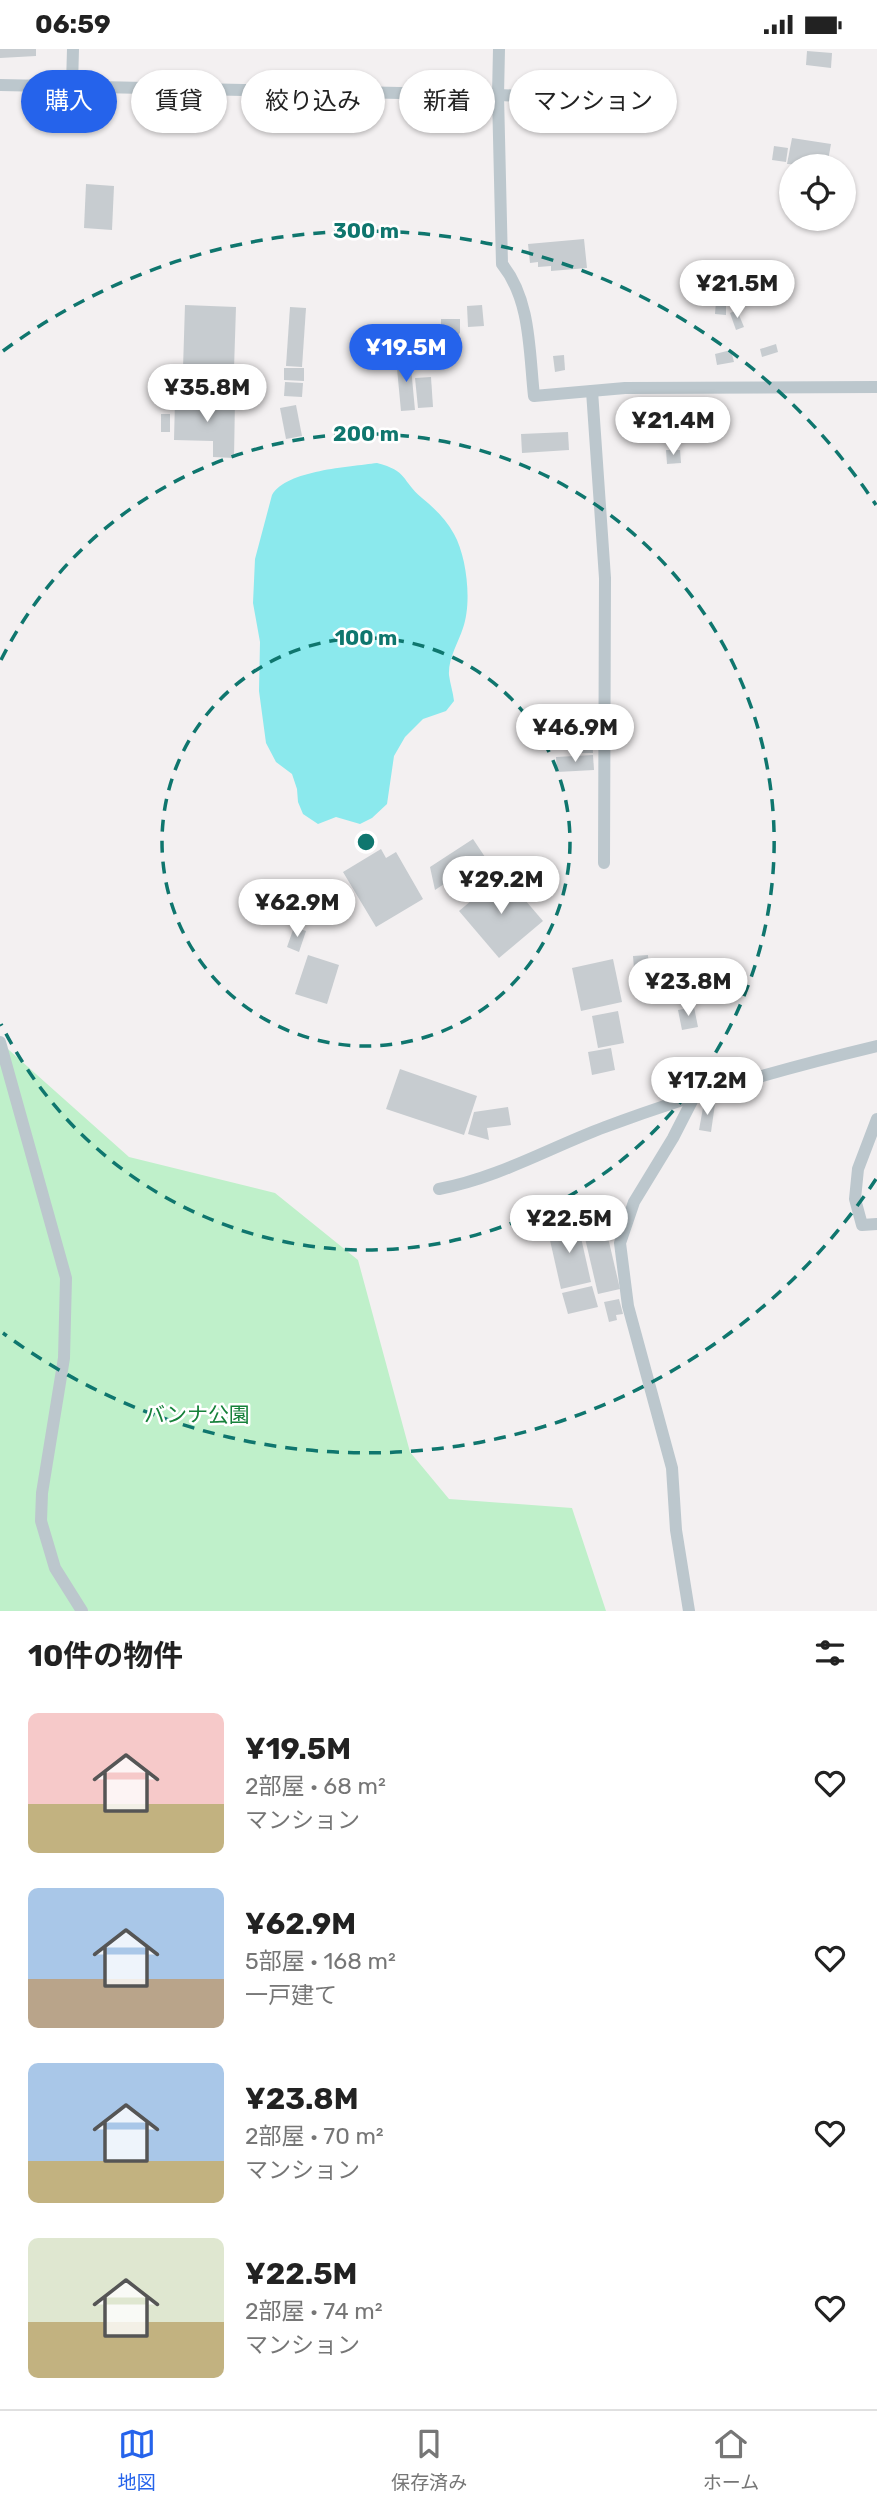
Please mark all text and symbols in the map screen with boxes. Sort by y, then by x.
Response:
text: 06:59 [35,9,111,40]
chip: 購入 [21,70,117,133]
chip: 賃貸 [131,70,227,133]
chip: 絞り込み [241,70,385,133]
chip: 新着 [399,70,495,133]
chip: マンション [509,70,677,133]
map controls [779,154,856,231]
button: locate [779,154,856,231]
text: 300 m [333,218,399,243]
pin: ¥21.5M [680,261,794,320]
text: ¥21.5M [696,269,778,297]
pin: ¥19.5M [349,325,463,384]
text: ¥19.5M [365,333,447,361]
pin: ¥35.8M [150,365,264,424]
text: ¥35.8M [164,373,250,401]
pin: ¥21.4M [616,397,730,457]
text: ¥21.4M [631,406,715,434]
text: 200 m [333,421,399,446]
text: 100 m [335,625,397,650]
pin: ¥46.9M [518,705,632,764]
text: ¥46.9M [532,713,618,741]
centre of rings [354,830,378,854]
pin: ¥29.2M [444,857,558,916]
text: ¥29.2M [459,865,543,893]
pin: ¥62.9M [240,879,354,939]
text: ¥62.9M [254,888,340,916]
pin: ¥23.8M [631,958,745,1018]
text: ¥23.8M [645,967,732,995]
pin: ¥17.2M [650,1058,764,1117]
text: ¥17.2M [667,1066,747,1094]
pin: ¥22.5M [512,1195,626,1255]
text: ¥22.5M [526,1204,612,1232]
park label: バンナ公園 [144,1402,250,1427]
icon: filters [811,1634,849,1672]
text: 10件の物件 [28,1638,183,1674]
text: ¥19.5M [245,1731,351,1767]
icon: home [84,1741,168,1825]
icon: heart [811,1764,849,1802]
text: 2部屋 · 68 m² [245,1772,386,1800]
text: マンション [245,1806,360,1834]
text: ¥62.9M [245,1906,356,1942]
icon: home [84,1916,168,2000]
icon: heart [811,1939,849,1977]
text: 5部屋 · 168 m² [245,1947,396,1975]
text: 一戸建て [245,1981,337,2009]
text: ¥23.8M [245,2081,358,2117]
icon: home [84,2091,168,2175]
icon: heart [811,2114,849,2152]
text: 2部屋 · 70 m² [245,2122,384,2150]
text: マンション [245,2156,360,2184]
text: ¥22.5M [245,2256,357,2292]
icon: home [84,2266,168,2350]
icon: heart [811,2289,849,2327]
text: 2部屋 · 74 m² [245,2297,383,2325]
text: マンション [245,2331,360,2359]
tab: 地図 [118,2425,156,2494]
tab: 保存済み [391,2425,467,2494]
tab: ホーム [703,2425,759,2494]

